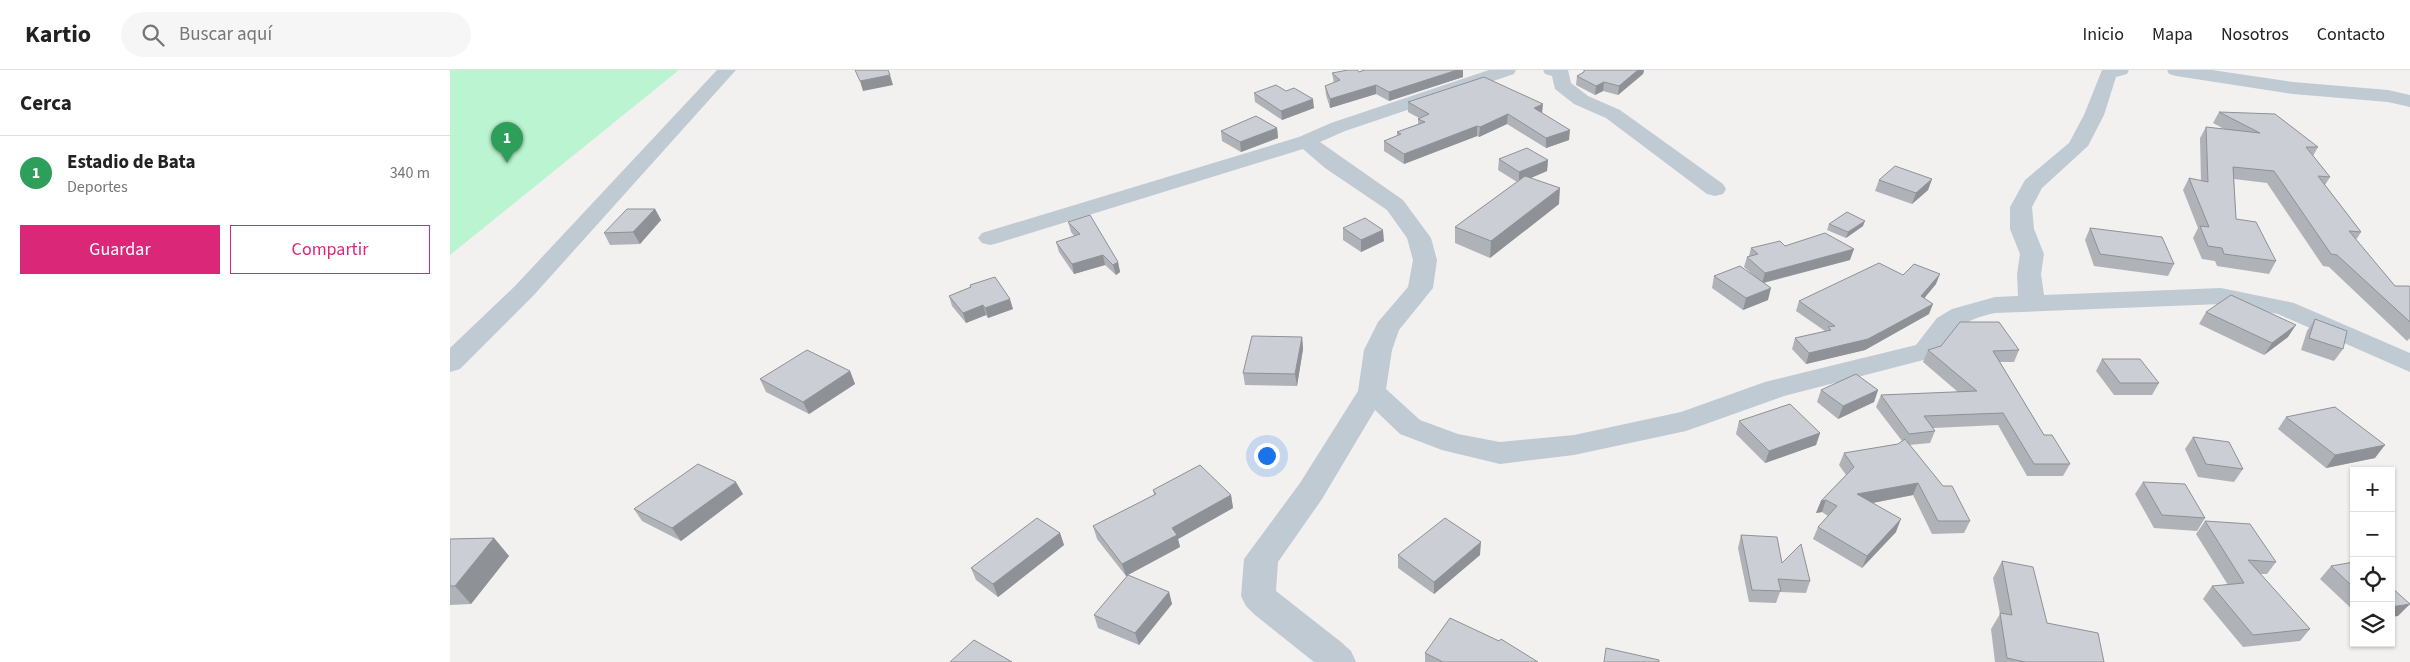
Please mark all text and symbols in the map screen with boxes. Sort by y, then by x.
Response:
search box [121,12,471,57]
text: Kartio [25,17,91,52]
icon: search [139,21,167,49]
text: Buscar aquí [179,21,272,48]
text: Inicio [2083,22,2124,47]
text: Mapa [2152,22,2193,47]
text: Nosotros [2221,22,2289,47]
text: Contacto [2317,22,2385,47]
text: Cerca [20,88,72,118]
pin: 1 [491,122,523,163]
text: Estadio de Bata [67,149,195,176]
text: 1 [32,162,40,184]
text: 340 m [390,162,430,184]
text: Deportes [67,176,128,198]
button: Guardar [20,225,220,274]
button: Compartir [230,225,430,274]
your location [1254,443,1280,469]
map controls [2350,467,2395,647]
button: + [2350,467,2395,512]
button: − [2350,512,2395,557]
button: locate [2350,557,2395,602]
button: layers [2350,602,2395,647]

